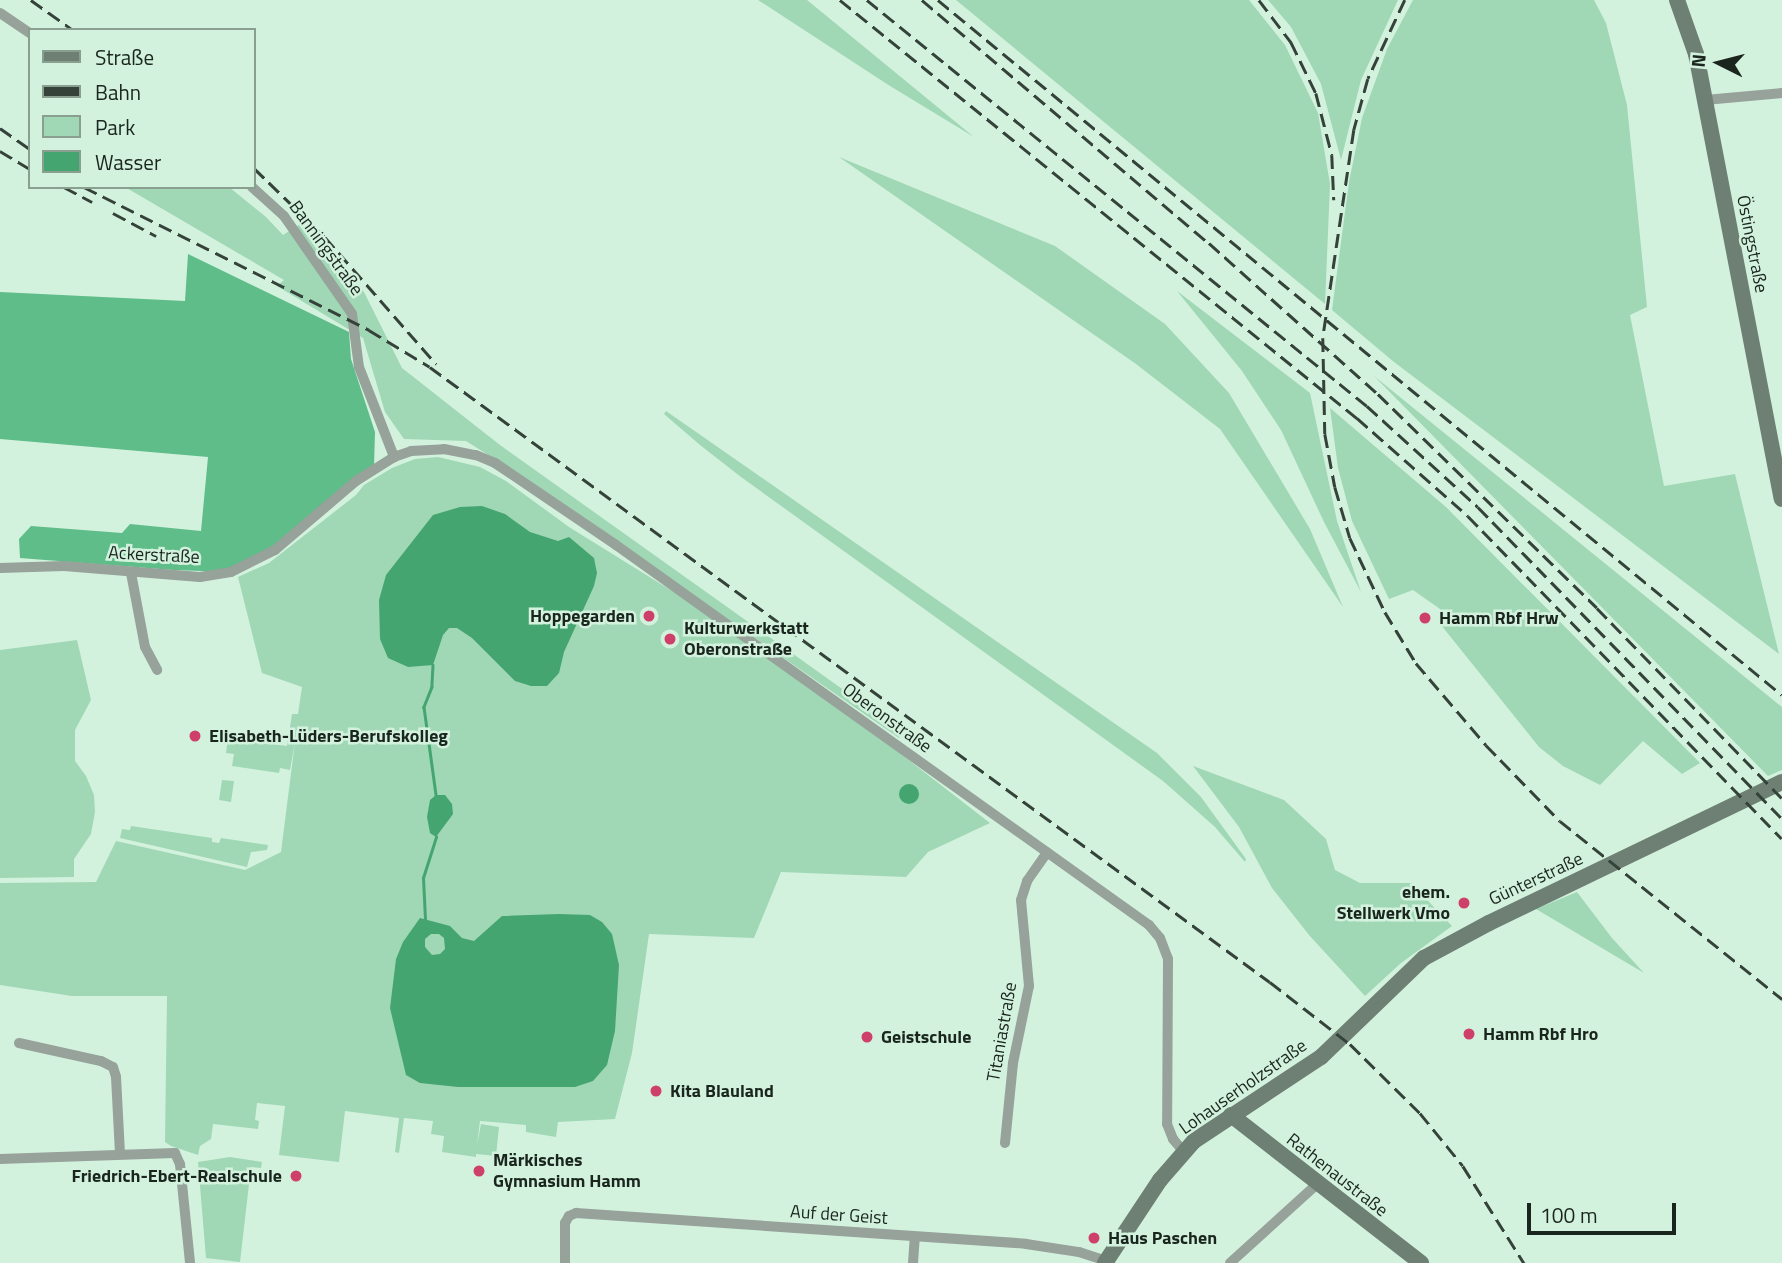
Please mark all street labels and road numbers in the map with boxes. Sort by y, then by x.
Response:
street label: Östingstraße [1732,193,1772,295]
street label: Banningstraße [284,196,368,300]
street label: Ackerstraße [108,542,200,568]
street label: Oberonstraße [838,678,936,758]
street label: Günterstraße [1486,848,1586,910]
street label: Titaniastraße [983,981,1021,1083]
street label: Lohauserholzstraße [1175,1035,1311,1139]
street label: Rathenaustraße [1282,1129,1392,1221]
street label: Auf der Geist [789,1201,889,1229]

